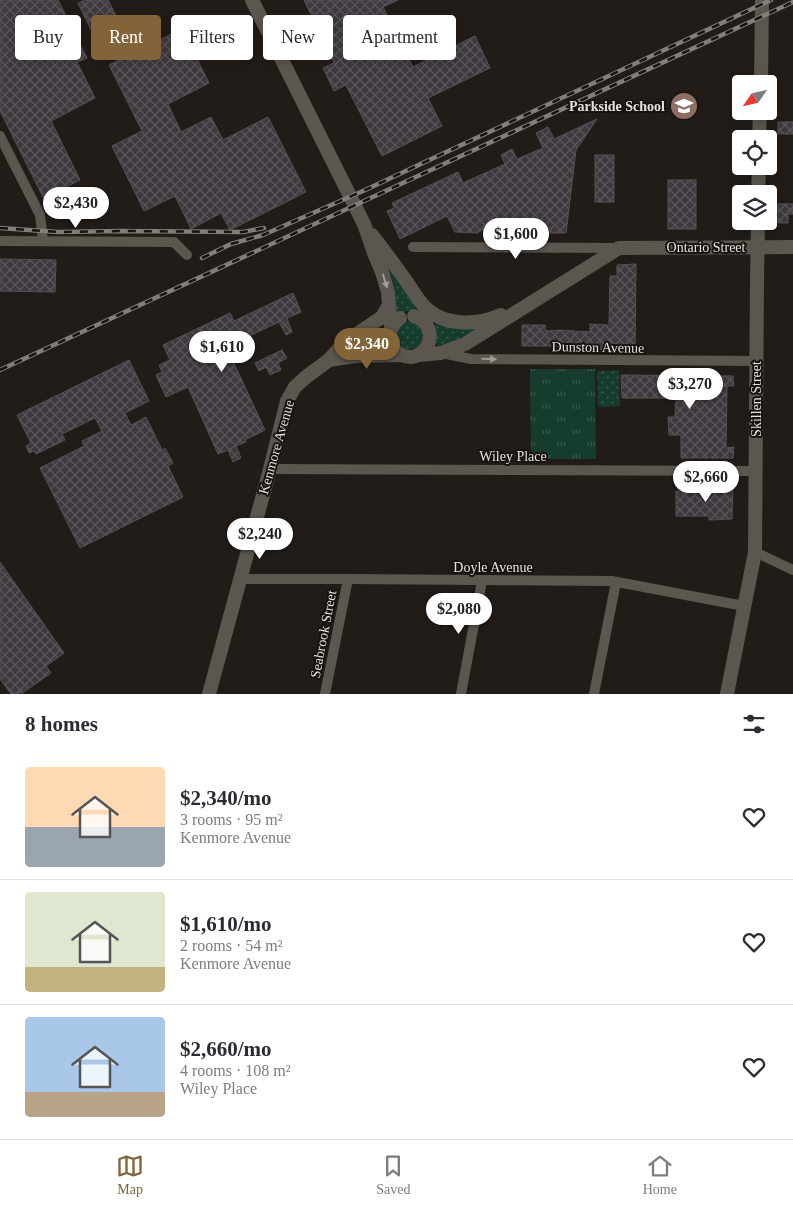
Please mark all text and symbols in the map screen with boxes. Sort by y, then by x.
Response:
chip: Buy [15,15,81,60]
chip: Rent [91,15,161,60]
chip: Filters [171,15,253,60]
chip: New [263,15,333,60]
chip: Apartment [343,15,456,60]
north arrow [732,75,778,120]
map controls [732,75,777,230]
school or university icon: Parkside School [669,91,699,121]
place label: Parkside School [569,99,665,114]
button: locate [732,130,777,175]
button: layers [732,185,777,230]
pin: $2,430 [35,186,117,229]
text: $2,430 [54,194,98,211]
pin: $1,600 [475,218,557,260]
text: $1,600 [494,225,538,242]
street label: Ontario Street [667,240,746,255]
one-way arrow [381,273,389,288]
pin: $2,340 [326,328,408,370]
pin: $1,610 [181,330,263,373]
text: $2,340 [345,335,389,352]
text: $1,610 [200,338,244,355]
street label: Dunston Avenue [552,339,644,356]
one-way arrow [481,355,497,363]
street label: Skillen Street [749,361,764,437]
pin: $3,270 [649,368,731,410]
text: $3,270 [668,375,712,392]
street label: Kenmore Avenue [256,398,297,496]
street label: Wiley Place [479,449,547,464]
pin: $2,660 [665,460,747,503]
text: $2,660 [684,468,728,485]
pin: $2,240 [219,518,301,560]
text: $2,240 [238,525,282,542]
street label: Doyle Avenue [453,560,533,575]
street label: Seabrook Street [308,589,339,679]
pin: $2,080 [418,592,500,635]
text: $2,080 [437,600,481,617]
icon: filters [740,710,768,738]
text: 8 homes [25,712,98,736]
text: $2,340/mo [180,786,272,810]
icon: home [65,787,125,847]
icon: heart [740,803,768,831]
text: 3 rooms · 95 m² [180,811,283,828]
text: Kenmore Avenue [180,829,291,846]
icon: home [65,912,125,972]
text: $1,610/mo [180,912,272,936]
icon: heart [740,928,768,956]
text: 2 rooms · 54 m² [180,937,283,954]
text: Kenmore Avenue [180,955,291,972]
icon: home [65,1037,125,1097]
text: $2,660/mo [180,1037,272,1061]
icon: heart [740,1053,768,1081]
text: 4 rooms · 108 m² [180,1062,291,1079]
text: Wiley Place [180,1080,257,1097]
tab: Map [116,1152,144,1198]
tab: Saved [376,1152,411,1198]
tab: Home [643,1152,677,1198]

